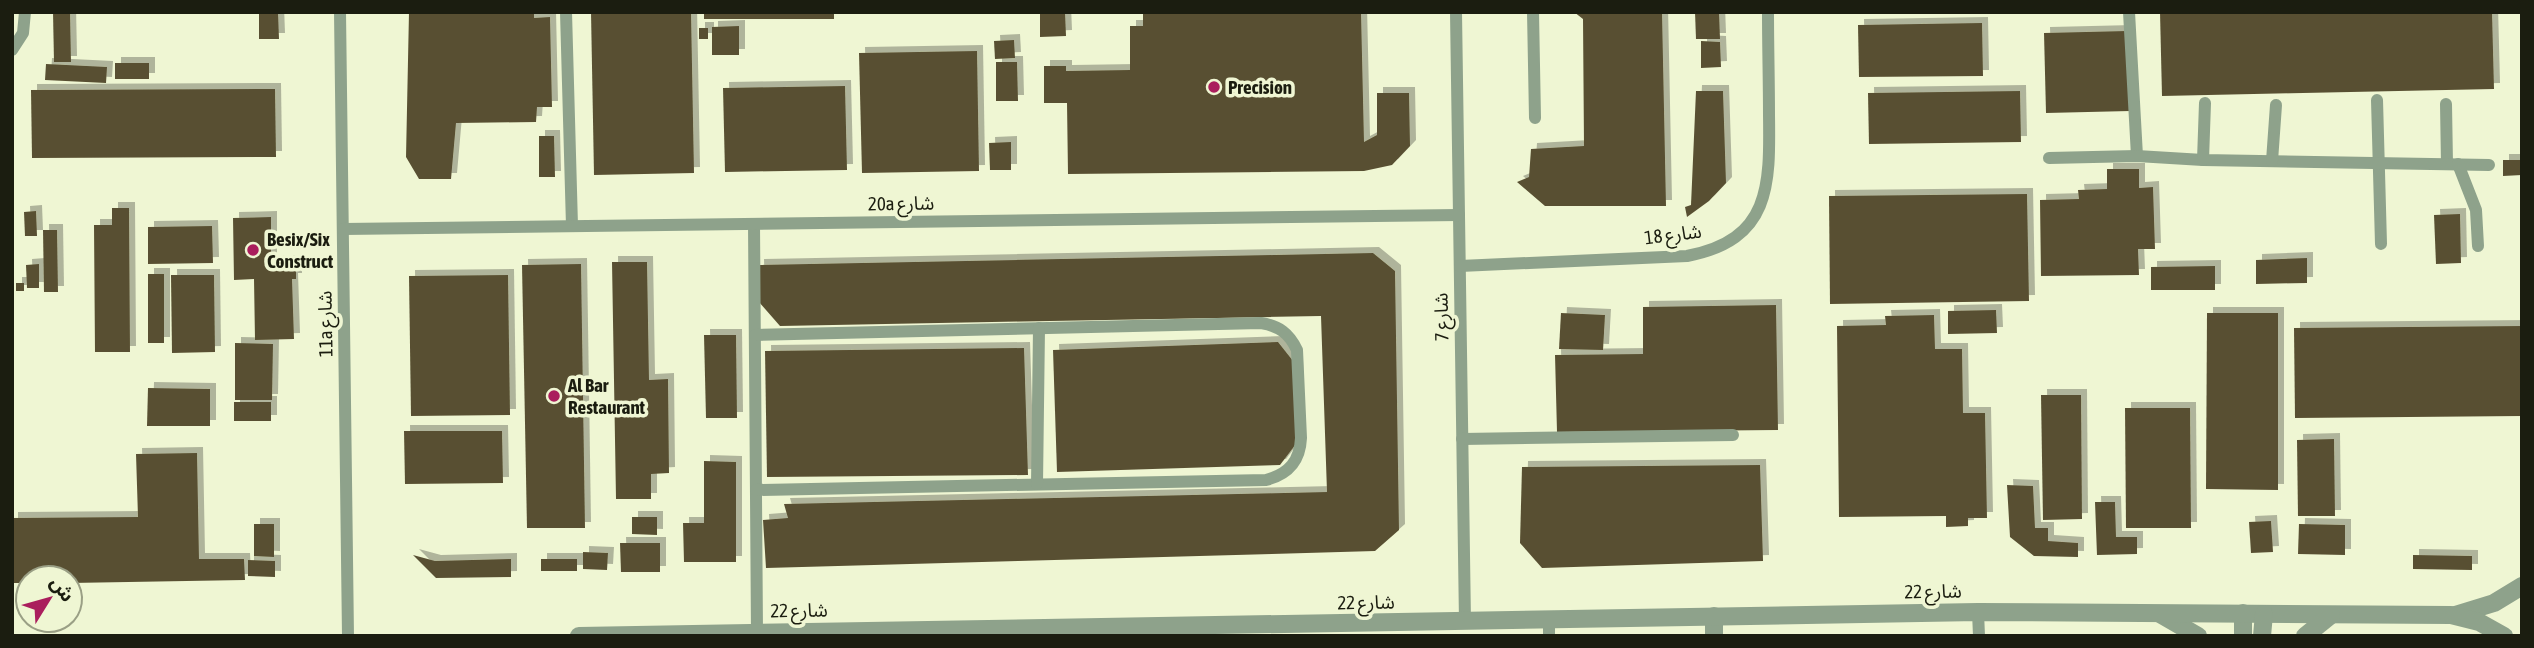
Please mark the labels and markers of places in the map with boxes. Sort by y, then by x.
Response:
place label: Precision [1228,76,1292,98]
marker: Precision [1206,79,1222,95]
place label: Besix/Six Construct [267,228,334,272]
marker: Besix/Six Construct [245,242,261,258]
place label: Al Bar Restaurant [567,374,646,418]
marker: Al Bar Restaurant [546,388,562,404]

